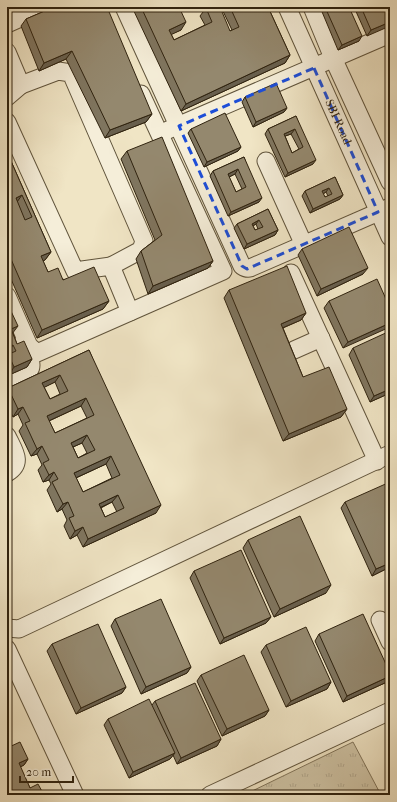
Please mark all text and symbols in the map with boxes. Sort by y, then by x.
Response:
street label: SBI Road [322,97,355,147]
scale bar [20,758,73,784]
text: 20 m [26,765,51,779]

